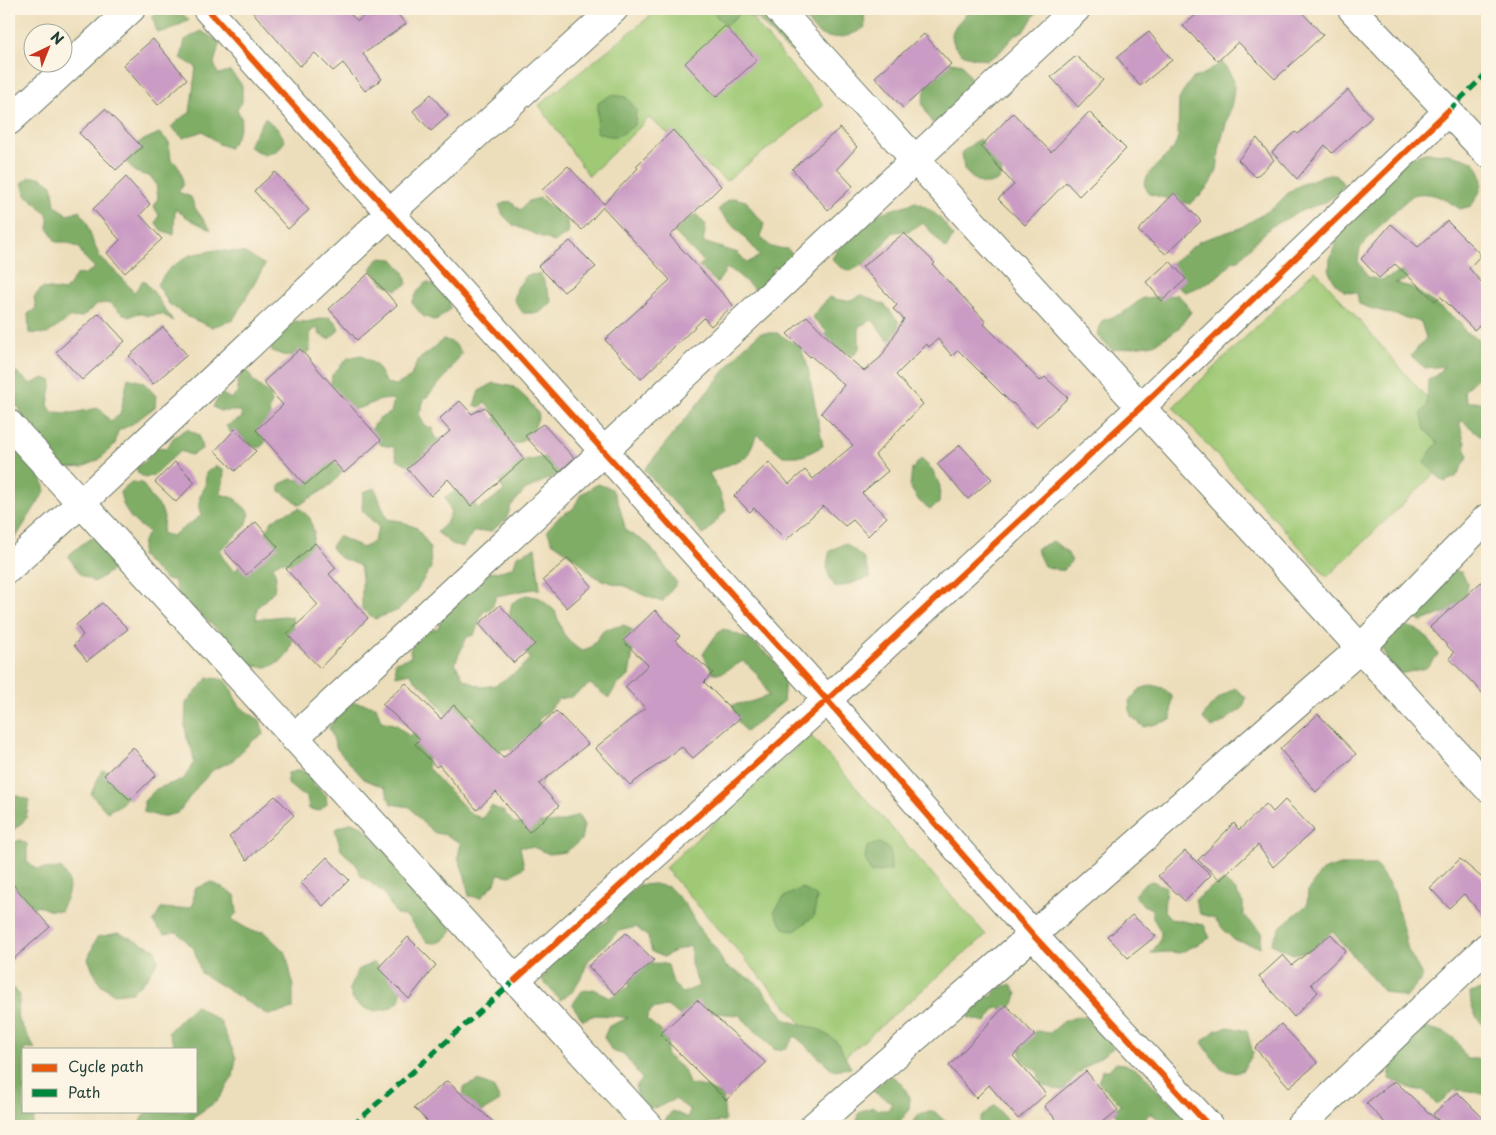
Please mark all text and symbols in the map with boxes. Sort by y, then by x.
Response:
north arrow [22,22,72,72]
text: N [46,27,68,50]
legend [22,1048,198,1112]
text: Cycle path [68,1054,144,1077]
text: Path [68,1080,100,1103]

